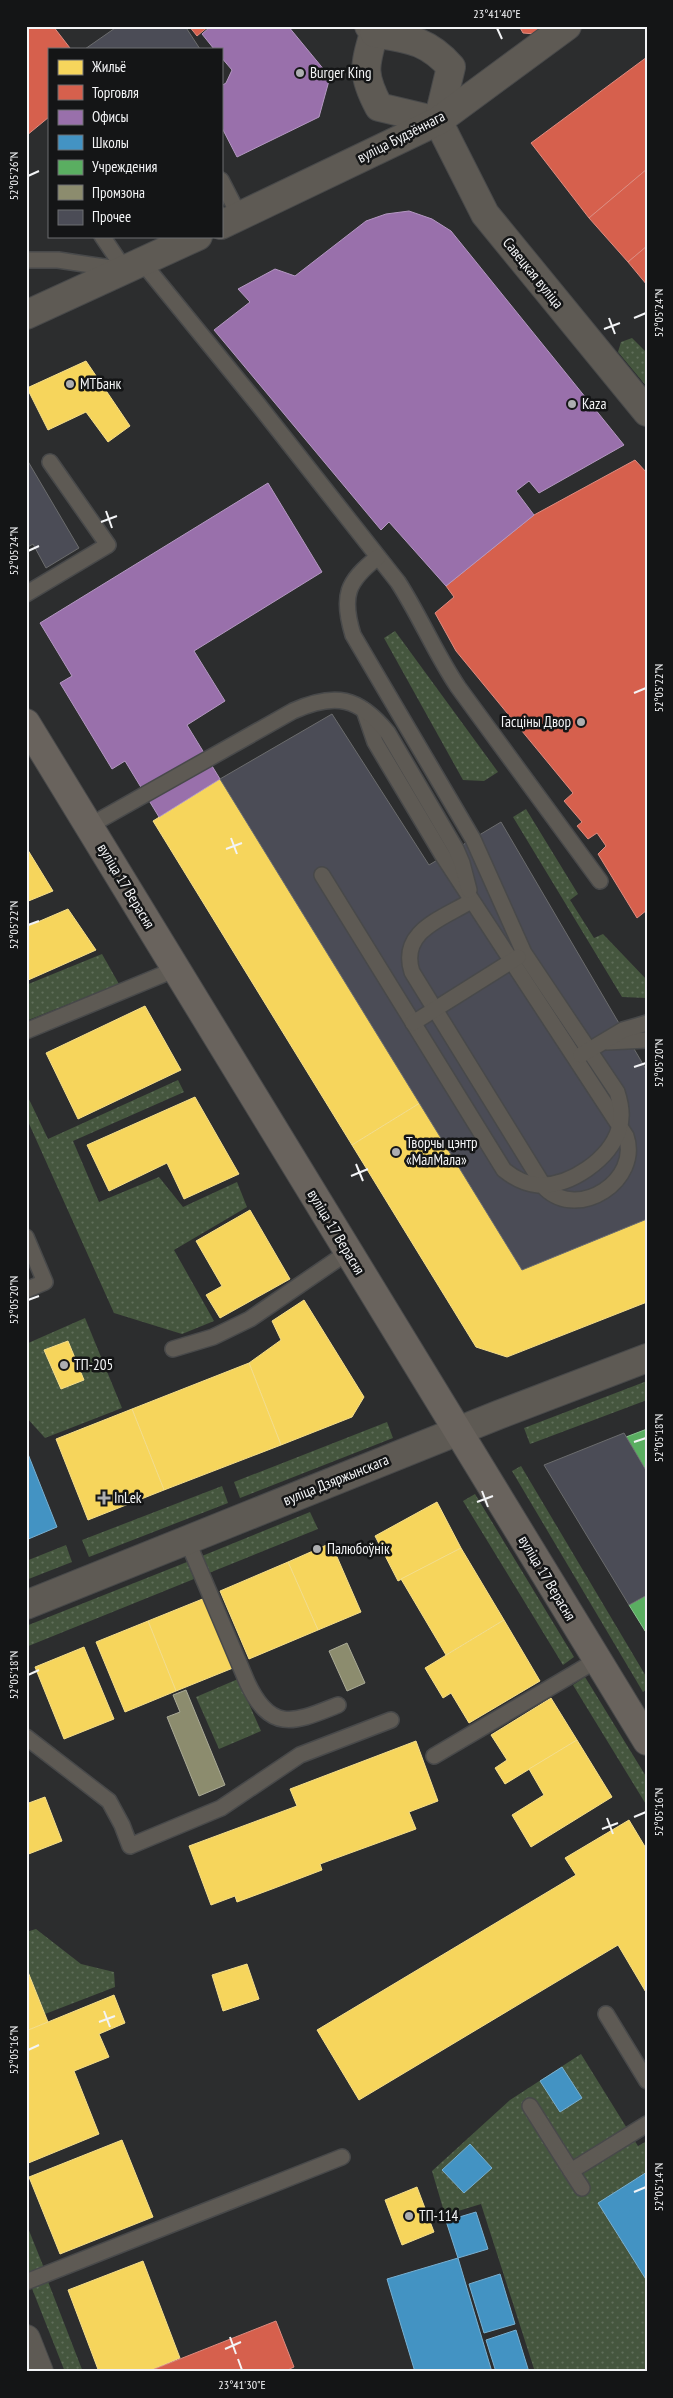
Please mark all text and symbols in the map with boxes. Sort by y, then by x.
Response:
text: 23°41'40"E [473,6,521,21]
legend [48,48,222,238]
text: Жильё [91,57,126,76]
place label: Burger King [310,63,371,82]
marker: Burger King [294,67,306,79]
text: Торговля [92,83,139,102]
street label: вуліца Будзённага [354,106,448,167]
text: Офисы [92,107,128,126]
text: Школы [92,133,129,152]
text: 52°05'26"N [6,152,21,200]
text: Учреждения [92,157,158,176]
text: Промзона [92,183,145,202]
text: Прочее [92,207,131,226]
street label: Савецкая вуліца [499,233,568,312]
text: 52°05'24"N [651,289,666,337]
place label: МТБанк [80,374,121,393]
marker: МТБанк [64,378,76,390]
place label: Kaza [582,394,606,413]
marker: Kaza [566,398,578,410]
text: 52°05'24"N [6,527,21,575]
text: 52°05'22"N [651,664,666,712]
place label: Гасціны Двор [501,712,571,731]
marker: Гасціны Двор [575,716,587,728]
street label: вуліца 17 Верасня [94,840,159,932]
text: 52°05'22"N [6,901,21,949]
text: 52°05'20"N [651,1039,666,1087]
place label: Творчы цэнтр «МалМала» [406,1133,478,1169]
marker: Творчы цэнтр «МалМала» [390,1146,402,1158]
street label: вуліца 17 Верасня [304,1186,369,1278]
text: 52°05'20"N [6,1276,21,1324]
place label: ТП-205 [74,1355,113,1374]
marker: ТП-205 [58,1359,70,1371]
text: 52°05'18"N [651,1414,666,1462]
street label: вуліца Дзяржынскага [280,1450,391,1509]
place label: InLek [114,1488,142,1507]
marker: InLek [98,1492,110,1504]
street label: вуліца 17 Верасня [515,1532,580,1624]
place label: Палюбоўнік [327,1539,390,1558]
marker: Палюбоўнік [311,1543,323,1555]
text: 52°05'18"N [6,1651,21,1699]
text: 52°05'16"N [651,1788,666,1836]
text: 52°05'16"N [6,2026,21,2074]
text: 52°05'14"N [651,2163,666,2211]
place label: ТП-114 [419,2206,458,2225]
marker: ТП-114 [403,2210,415,2222]
text: 23°41'30"E [218,2377,266,2392]

